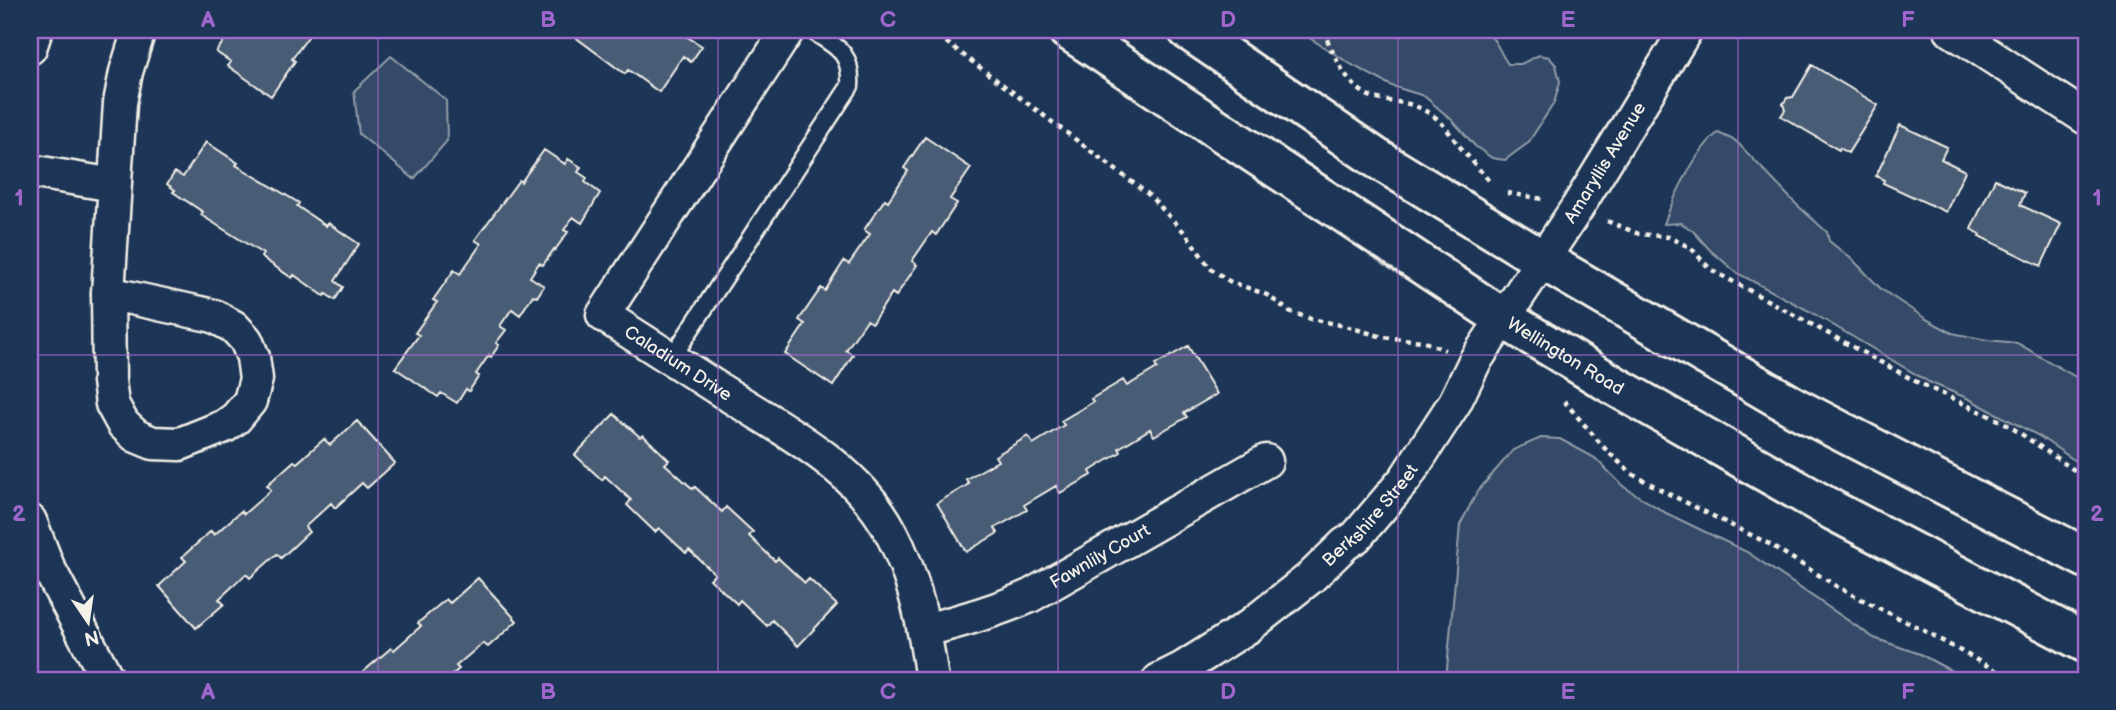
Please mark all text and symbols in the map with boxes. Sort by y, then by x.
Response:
text: A [200,6,216,34]
text: B [540,6,556,34]
text: C [880,6,896,34]
text: D [1220,6,1236,34]
text: E [1561,6,1576,34]
text: F [1901,6,1915,34]
street label: Amaryllis Avenue [1560,98,1650,227]
text: 1 [14,184,24,212]
text: 1 [2092,184,2102,212]
street label: Wellington Road [1503,313,1627,400]
street label: Caladium Drive [620,321,736,406]
street label: Berkshire Street [1318,460,1423,571]
text: 2 [12,500,26,528]
text: 2 [2090,500,2104,528]
street label: Fawnlily Court [1046,519,1154,593]
north arrow [52,588,122,658]
text: N [82,624,101,650]
text: A [200,678,216,706]
text: B [540,678,556,706]
text: C [880,678,896,706]
text: D [1220,678,1236,706]
text: E [1561,678,1576,706]
text: F [1901,678,1915,706]

